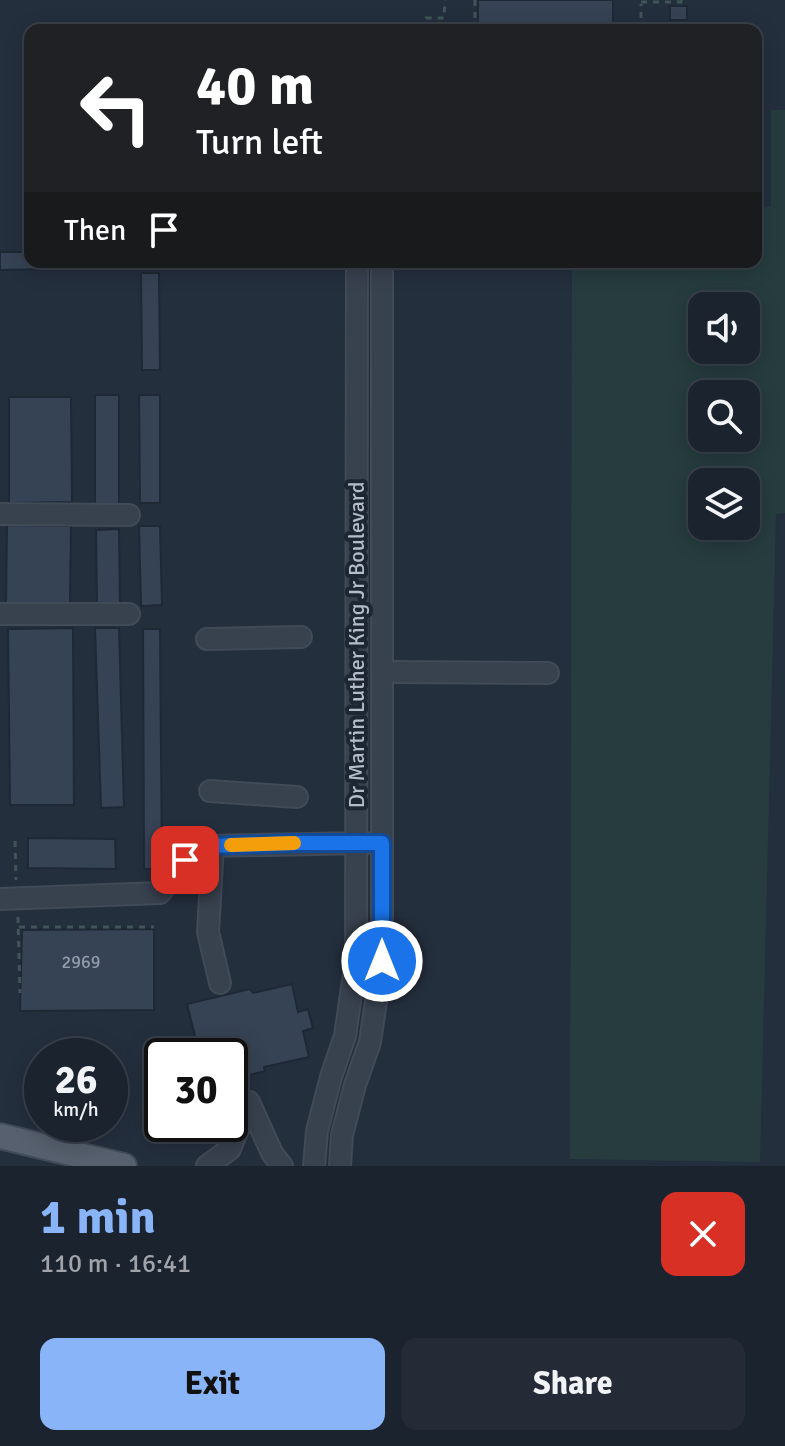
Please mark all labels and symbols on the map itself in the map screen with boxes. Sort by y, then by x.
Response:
street label: Dr Martin Luther King Jr Boulevard [343,482,370,808]
pin [151,826,219,894]
position arrow [340,919,424,1003]
house number: 2969 [62,951,100,973]
speed limit sign: 30 [144,1038,248,1142]

